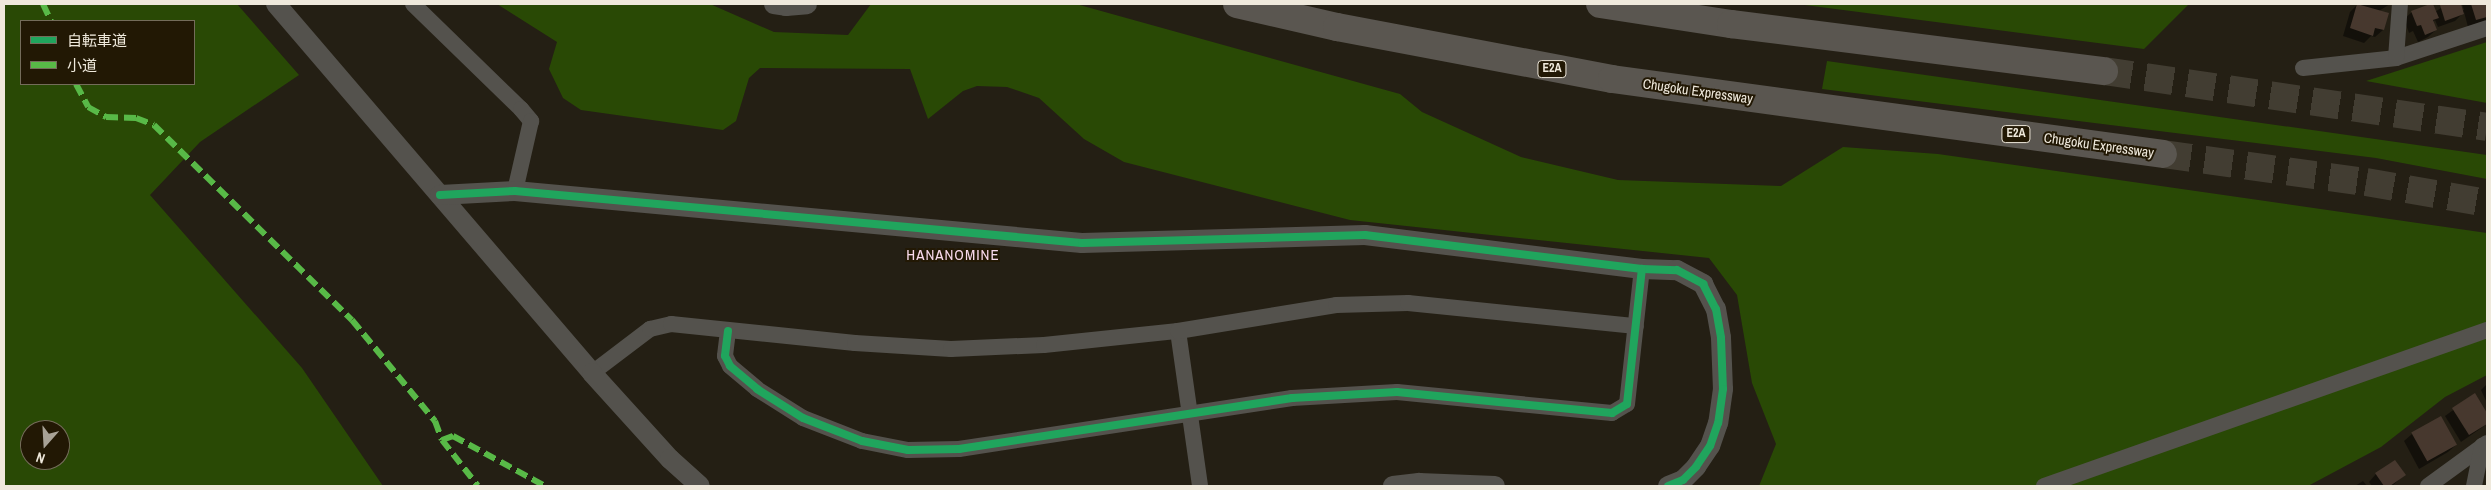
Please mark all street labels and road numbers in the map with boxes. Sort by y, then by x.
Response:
road number: E2A [1537,60,1567,78]
street label: Chugoku Expressway [1642,75,1754,107]
road number: E2A [2001,125,2031,144]
street label: Chugoku Expressway [2043,129,2155,161]

